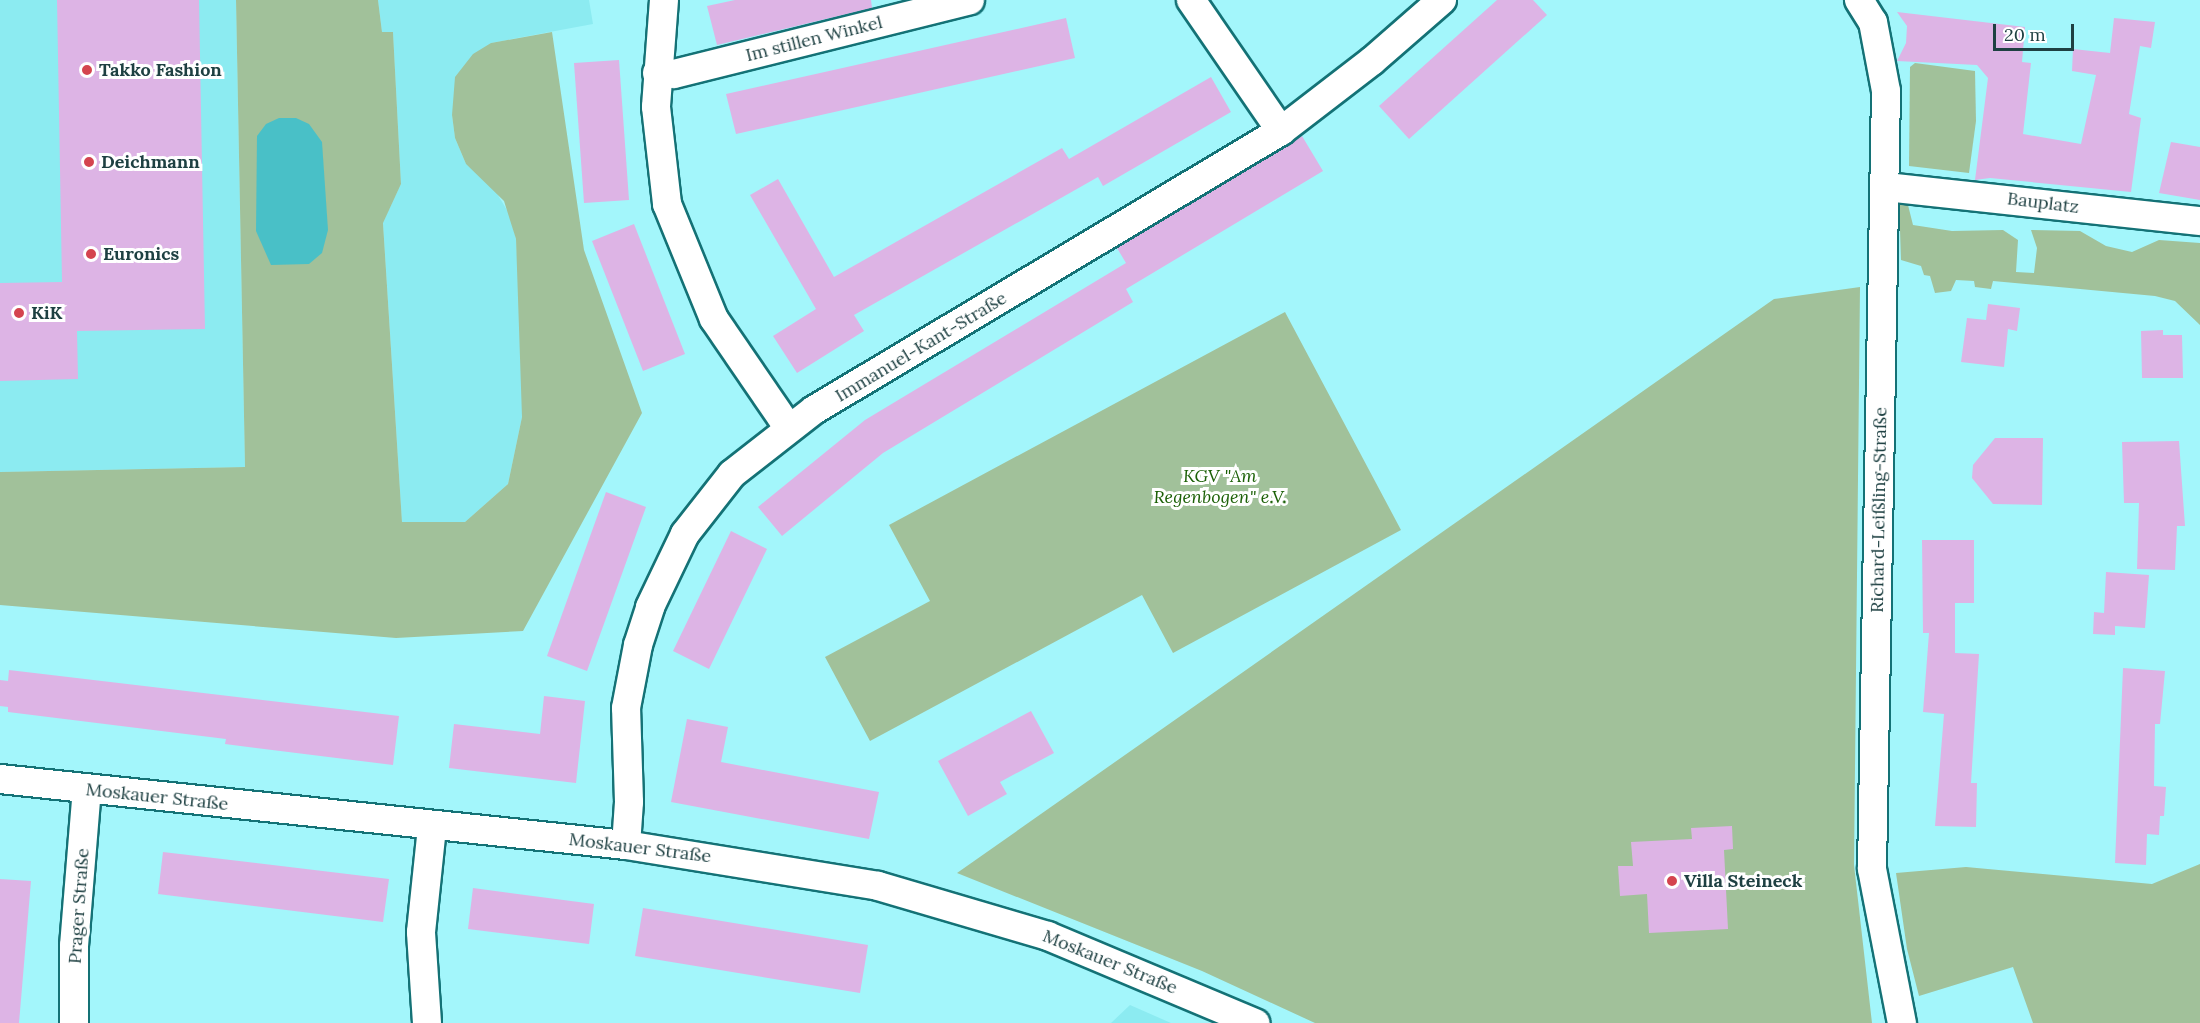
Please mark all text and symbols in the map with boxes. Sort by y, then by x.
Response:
street label: Im stillen Winkel [743,12,885,66]
scale bar [1996,12,2077,50]
text: 20 m [2004,23,2046,46]
place label: Takko Fashion [99,59,222,81]
marker: Takko Fashion [80,63,94,77]
place label: Deichmann [101,151,200,173]
marker: Deichmann [82,155,96,169]
street label: Bauplatz [2006,188,2080,218]
place label: Euronics [103,243,179,265]
marker: Euronics [84,247,98,261]
street label: Immanuel-Kant-Straße [831,287,1011,407]
place label: KiK [31,302,62,324]
marker: KiK [12,306,26,320]
street label: Richard-Leißling-Straße [1866,407,1892,613]
park label: KGV "Am Regenbogen" e.V. [1153,466,1287,508]
street label: Moskauer Straße [85,779,229,815]
street label: Moskauer Straße [568,829,712,867]
street label: Prager Straße [64,847,94,965]
place label: Villa Steineck [1684,870,1802,892]
marker: Villa Steineck [1665,874,1679,888]
street label: Moskauer Straße [1040,925,1180,999]

